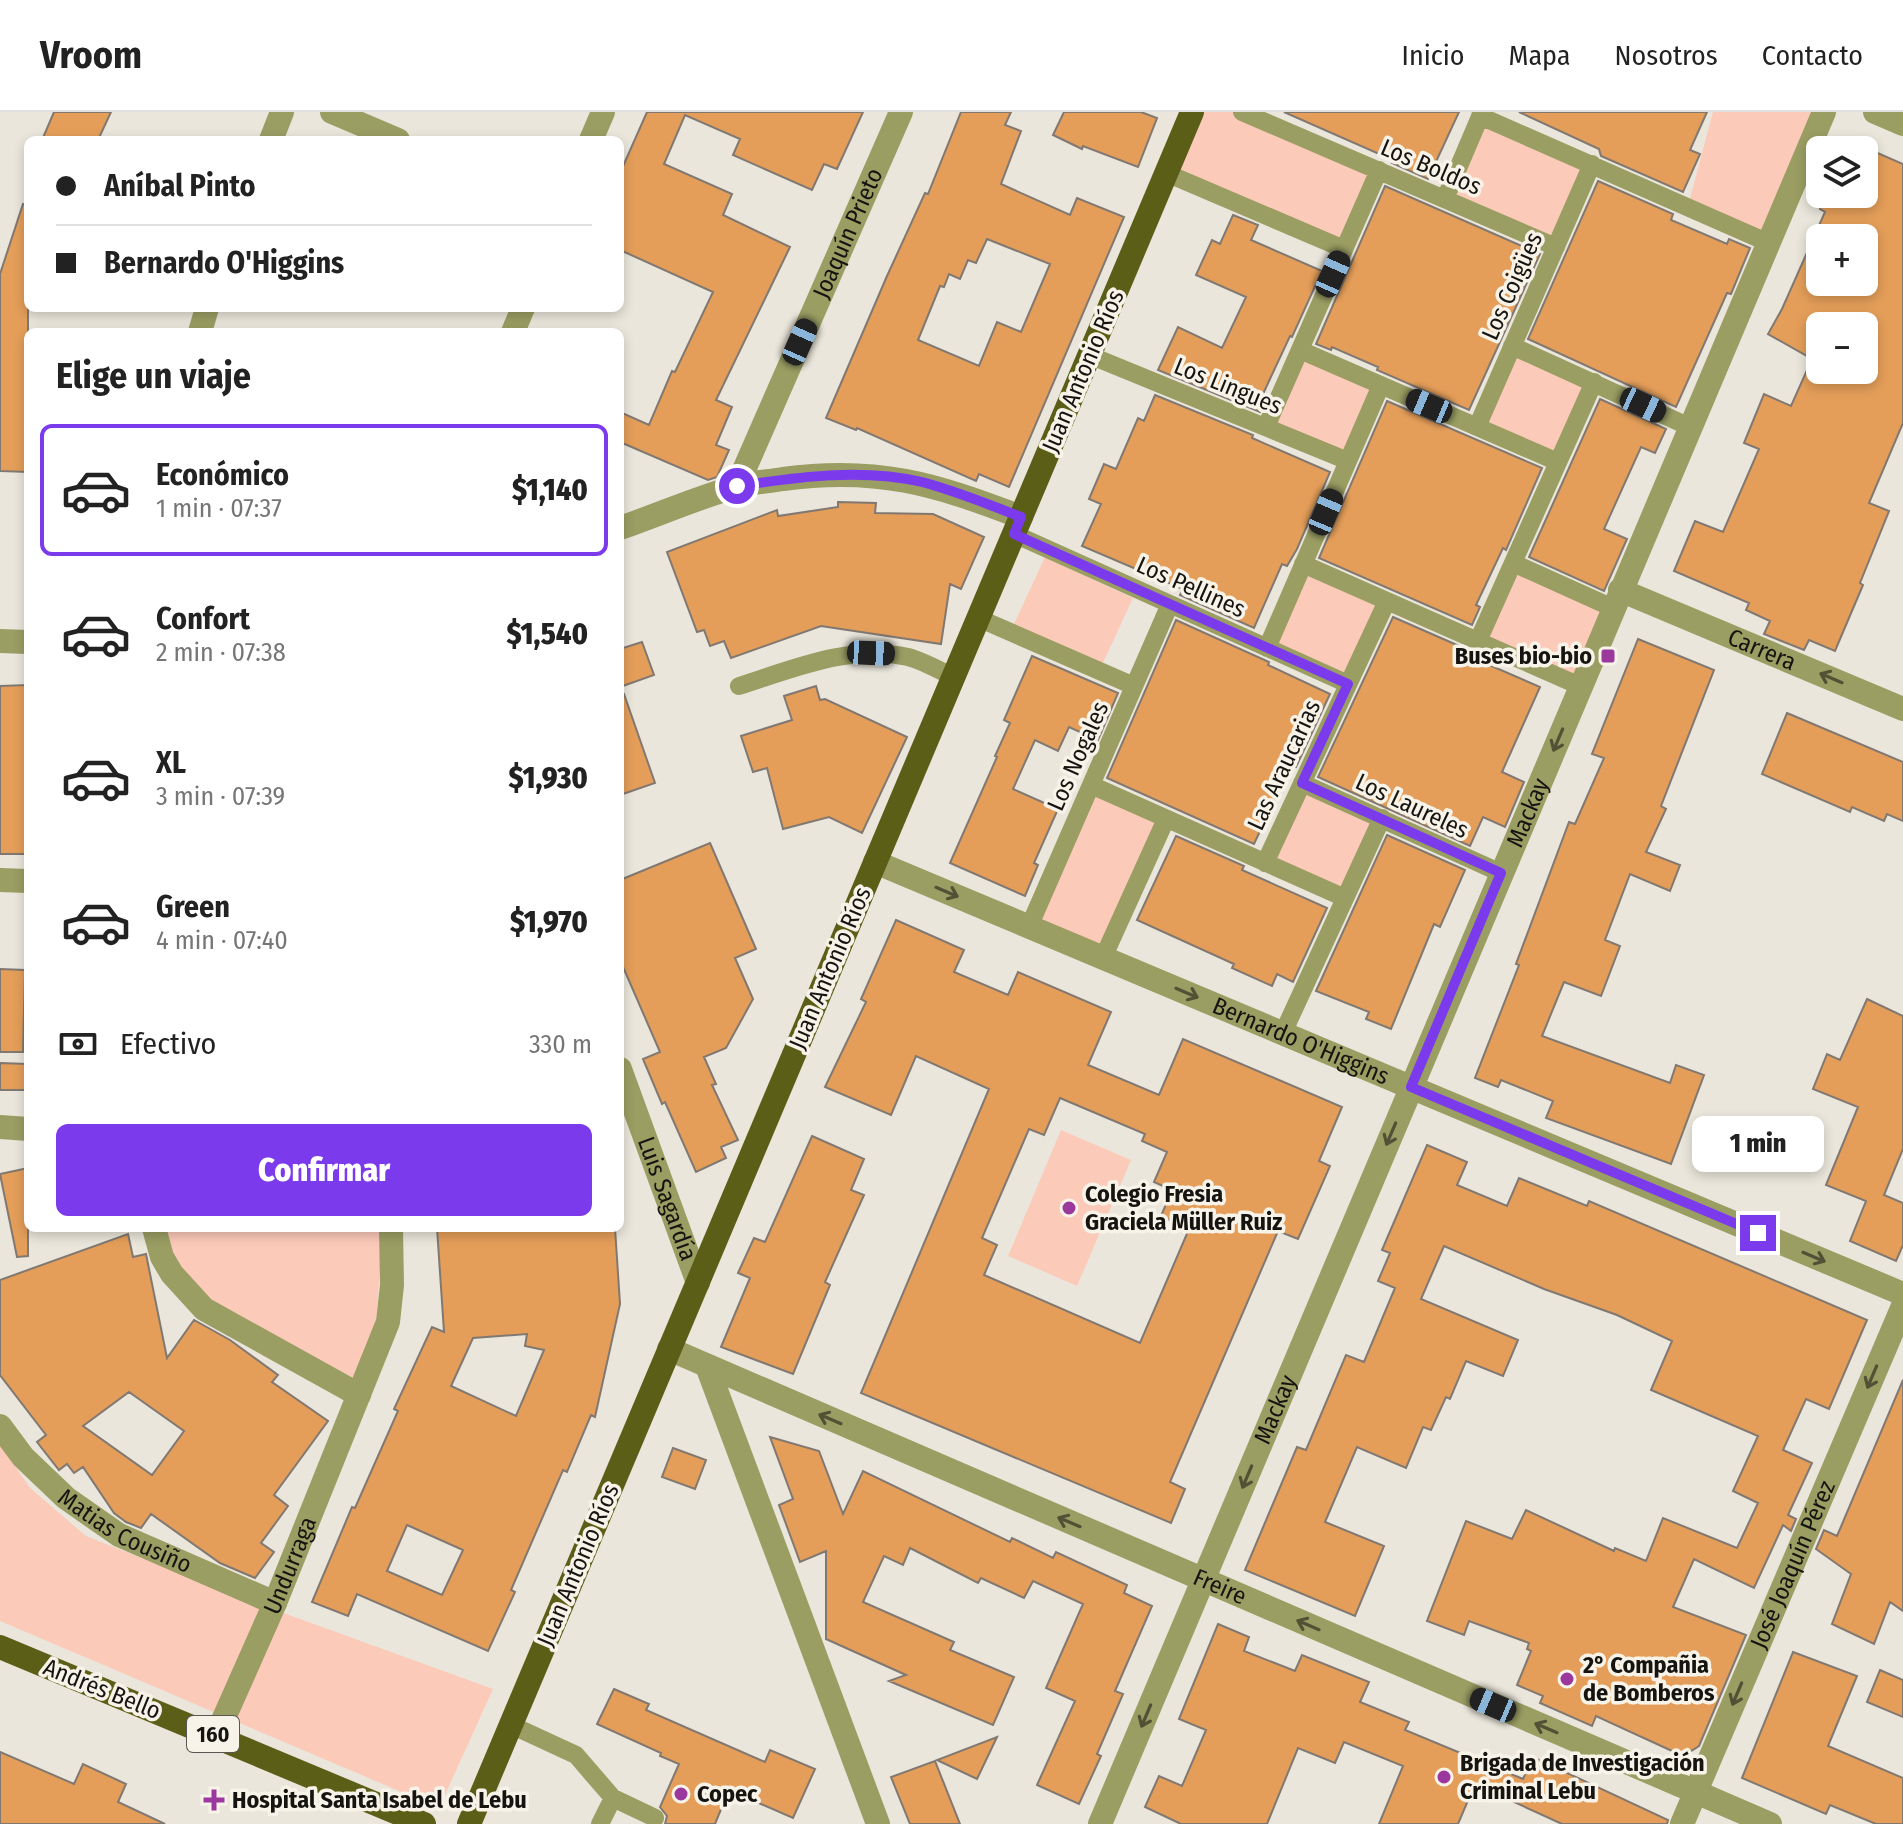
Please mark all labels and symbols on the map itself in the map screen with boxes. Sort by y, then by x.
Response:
street label: Los Boldos [1377,133,1485,201]
street label: Joaquín Prieto [807,164,889,303]
street label: Los Coigües [1476,228,1548,344]
car [1312,247,1354,301]
street label: Juan Antonio Ríos [1036,286,1130,456]
car [779,315,821,369]
street label: Los Lingues [1170,352,1286,420]
car [1616,384,1670,426]
car [1402,386,1456,426]
route start [719,468,755,504]
car [1306,485,1346,539]
street label: Los Pellines [1132,551,1250,623]
street label: Carrera [1724,623,1800,676]
car [847,640,895,666]
place label: Buses bio-bio [1455,642,1592,670]
marker: Buses bio-bio [1599,647,1617,665]
one-way arrow [1819,670,1844,685]
street label: Las Araucarias [1242,695,1326,835]
street label: Los Nogales [1042,697,1114,815]
one-way arrow [1549,727,1564,751]
street label: Los Laureles [1351,768,1473,844]
street label: Mackay [1501,774,1555,851]
street label: Juan Antonio Ríos [783,883,877,1053]
one-way arrow [934,886,959,901]
one-way arrow [1174,987,1199,1002]
street label: Bernardo O'Higgins [1208,992,1393,1090]
callout: 1 min [1692,1117,1824,1173]
one-way arrow [1383,1121,1398,1146]
street label: Luis Sagardía [632,1133,703,1264]
place label: Colegio Fresia Graciela Müller Ruiz [1085,1180,1282,1236]
marker: Colegio Fresia Graciela Müller Ruiz [1060,1199,1078,1217]
route end [1740,1215,1776,1251]
one-way arrow [1801,1250,1825,1265]
one-way arrow [1864,1364,1879,1389]
street label: Mackay [1248,1371,1302,1448]
one-way arrow [819,1411,843,1426]
one-way arrow [1238,1464,1253,1489]
street label: José Joaquín Pérez [1744,1476,1841,1653]
street label: Juan Antonio Ríos [531,1480,625,1650]
street label: Matias Cousiño [53,1483,196,1579]
street label: Undurraga [258,1513,322,1618]
one-way arrow [1057,1514,1082,1529]
street label: Freire [1189,1563,1251,1610]
one-way arrow [1296,1617,1321,1632]
place label: 2° Compañia de Bomberos [1582,1651,1715,1707]
street label: Andrés Bello [39,1653,165,1725]
marker: 2° Compañia de Bomberos [1558,1670,1576,1688]
one-way arrow [1729,1681,1744,1706]
car [1466,1685,1520,1725]
one-way arrow [1137,1703,1152,1728]
road number: 160 [187,1716,239,1752]
one-way arrow [1535,1720,1559,1735]
place label: Brigada de Investigación Criminal Lebu [1460,1749,1705,1805]
marker: Brigada de Investigación Criminal Lebu [1435,1768,1453,1786]
place label: Copec [697,1780,758,1808]
marker: Copec [672,1785,690,1803]
place label: Hospital Santa Isabel de Lebu [232,1786,527,1814]
marker: Hospital Santa Isabel de Lebu [203,1789,225,1811]

